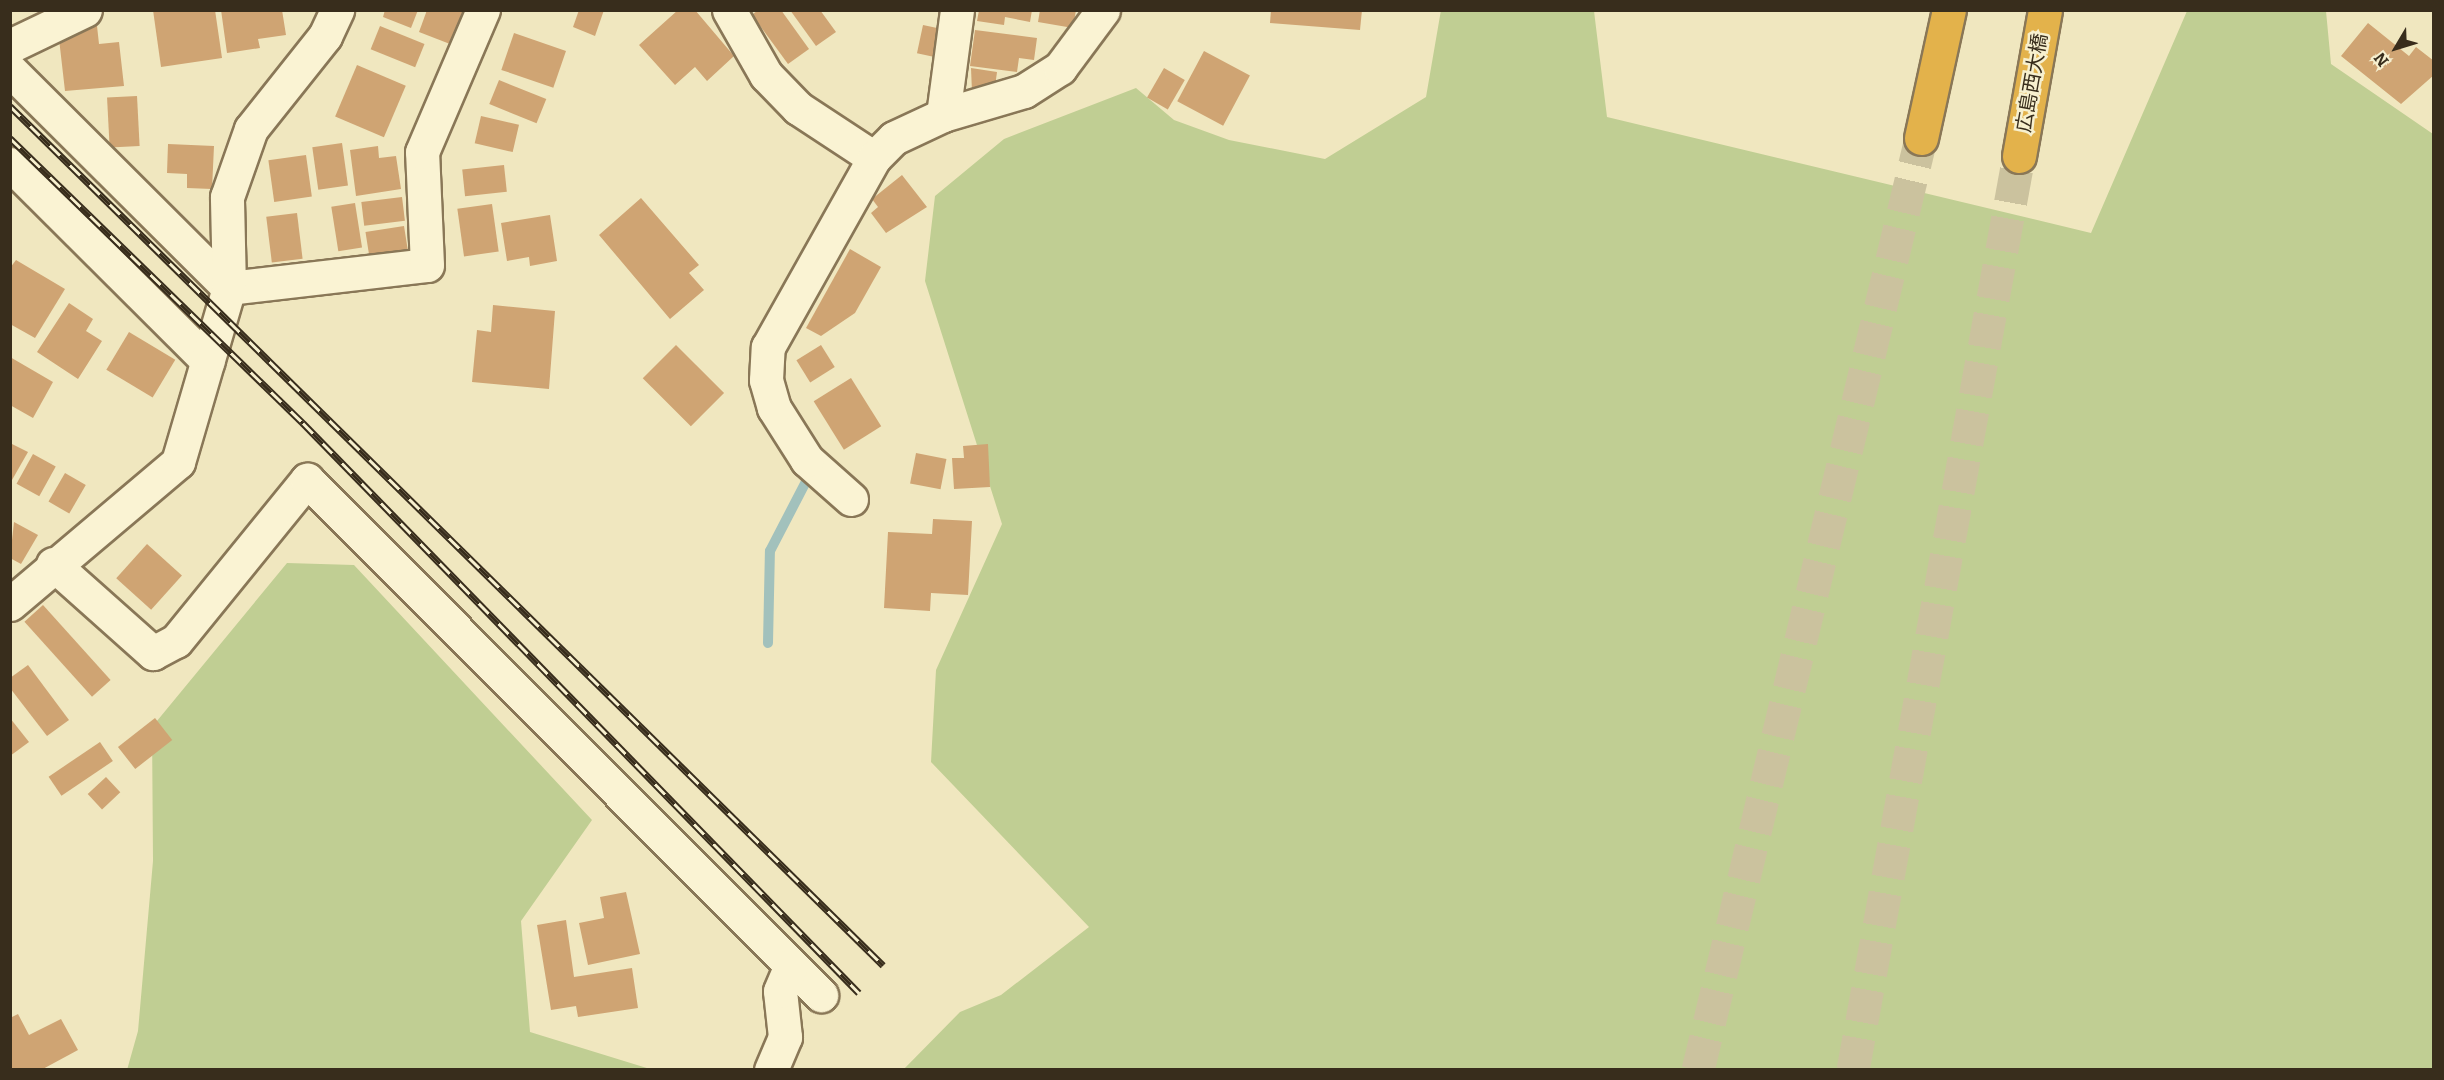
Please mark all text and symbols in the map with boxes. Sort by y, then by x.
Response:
north arrow [2366,18,2426,78]
street label: 広島西大橋 [2011,32,2053,134]
text: N [2370,49,2393,70]

